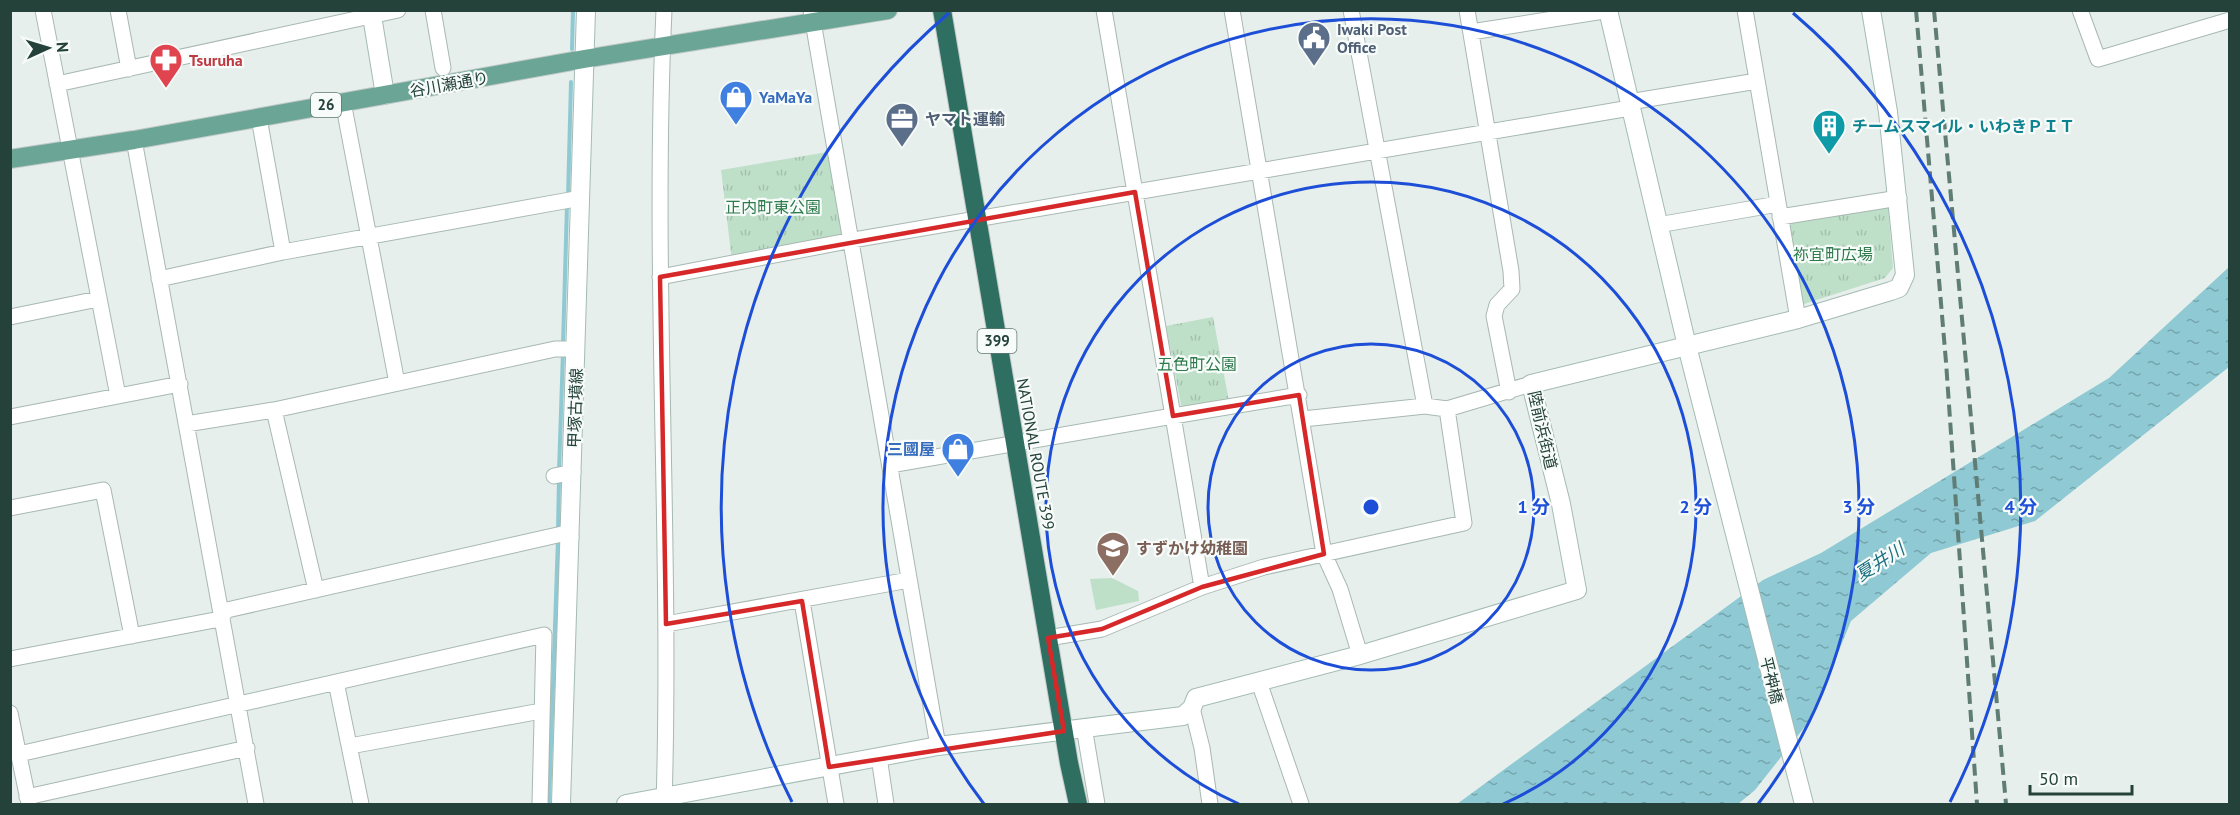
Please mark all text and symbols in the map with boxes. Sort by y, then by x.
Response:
north arrow [18,18,78,78]
place label: Iwaki Post Office [1337,19,1407,57]
public building icon: Iwaki Post Office [1296,20,1332,67]
text: N [53,41,73,53]
pharmacy icon: Tsuruha [148,42,184,89]
place label: Tsuruha [189,50,243,70]
street label: 谷川瀬通り [408,67,490,101]
shop icon: YaMaYa [718,79,754,126]
place label: YaMaYa [758,87,812,107]
road number: 26 [311,93,341,117]
office icon: ヤマト運輸 [884,101,920,148]
building icon: チームスマイル・いわきＰＩＴ [1811,108,1847,155]
place label: ヤマト運輸 [925,109,1005,129]
place label: チームスマイル・いわきＰＩＴ [1852,116,2075,136]
park label: 正内町東公園 [725,197,821,217]
park label: 祢宜町広場 [1793,244,1873,264]
road number: 399 [978,329,1016,353]
park label: 五色町公園 [1157,354,1237,374]
street label: 甲塚古墳線 [564,368,586,448]
street label: NATIONAL ROUTE 399 [1013,377,1059,531]
street label: 陸前浜街道 [1524,389,1562,471]
shop icon: 三國屋 [940,431,976,478]
place label: 三國屋 [887,439,935,459]
text: 1 分 [1518,495,1550,518]
text: 2 分 [1680,495,1712,518]
text: 3 分 [1843,495,1875,518]
text: 4 分 [2005,495,2037,518]
centre of rings [1361,497,1381,517]
school or university icon: すずかけ幼稚園 [1095,530,1131,577]
water label: 夏井川 [1851,536,1910,586]
place label: すずかけ幼稚園 [1136,538,1248,558]
street label: 平神橋 [1756,654,1788,706]
scale bar [2030,758,2132,796]
text: 50 m [2039,767,2078,790]

